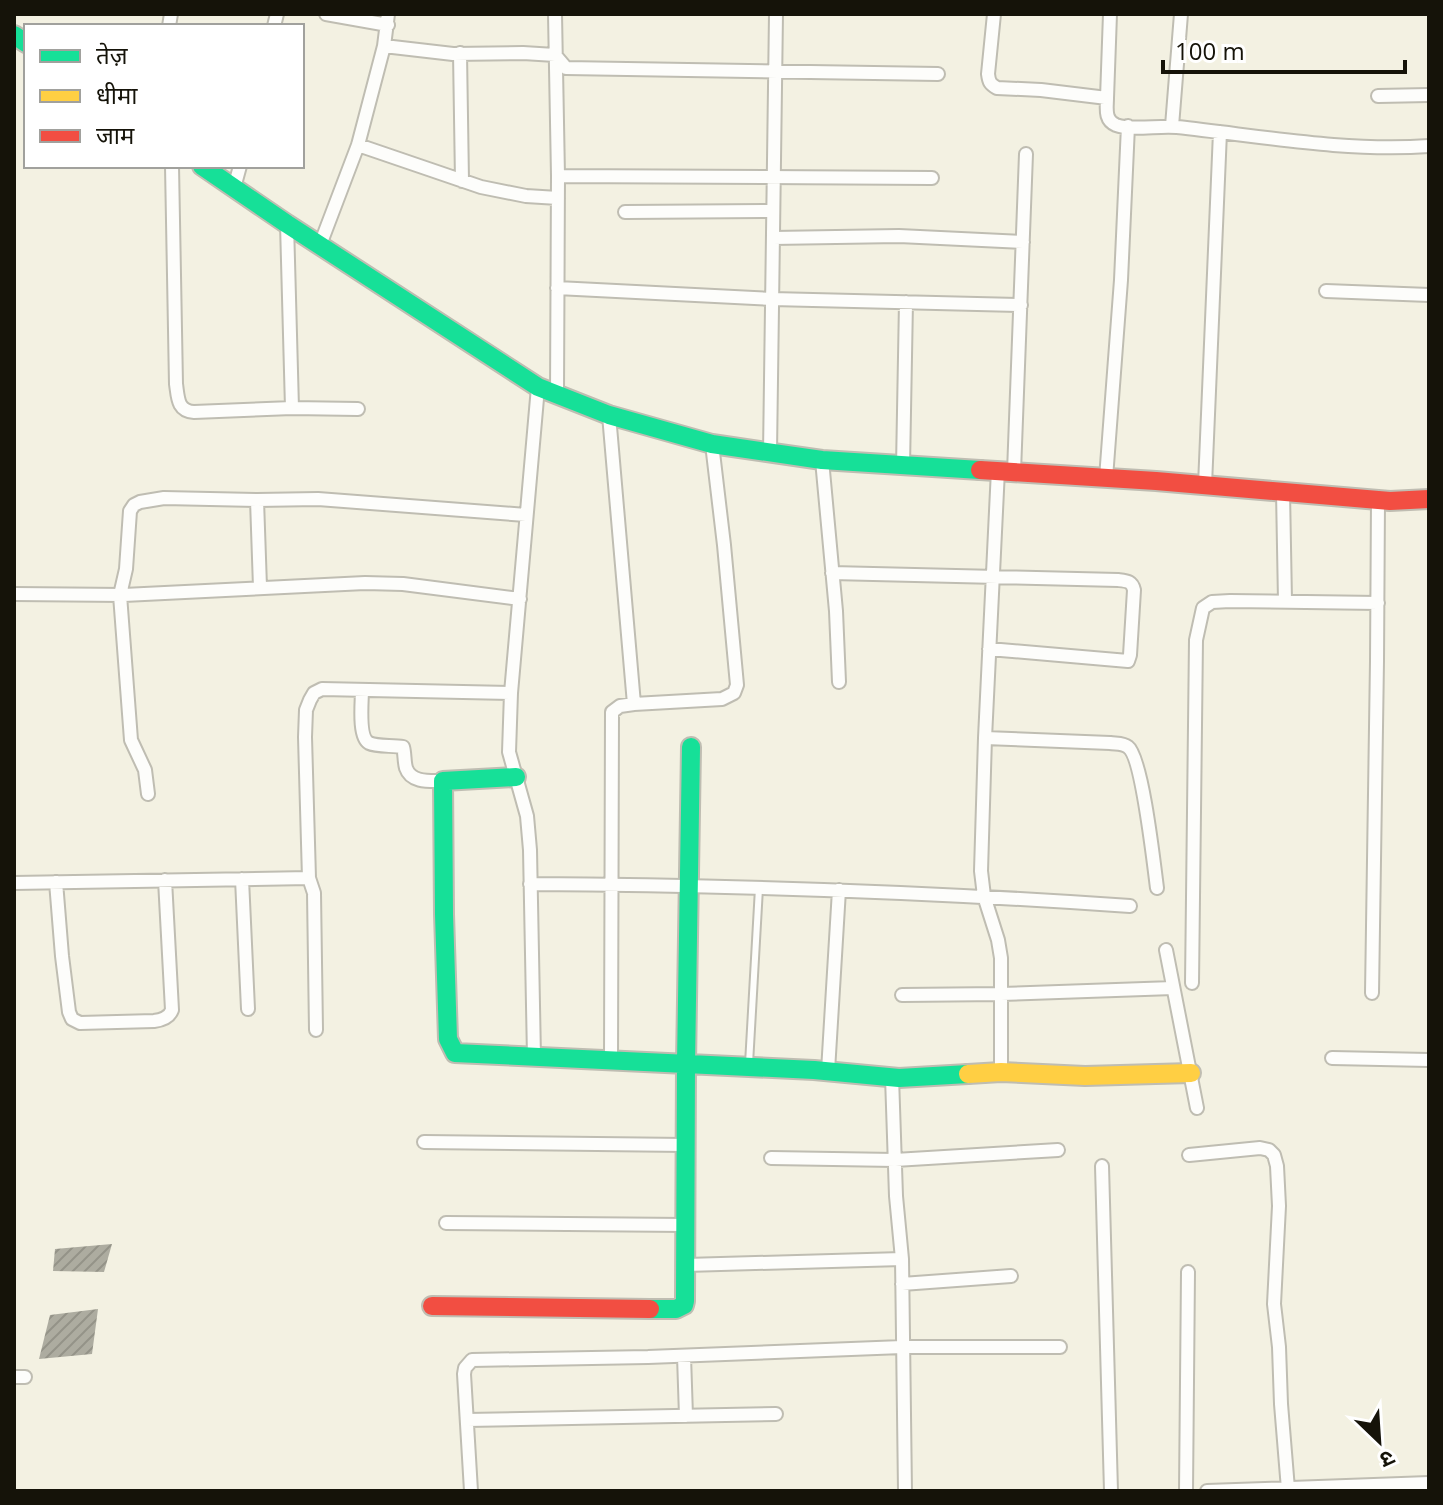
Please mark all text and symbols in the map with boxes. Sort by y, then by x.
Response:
legend [24,24,304,168]
scale bar [1163,24,1405,74]
text: 100 m [1175,34,1245,67]
text: तेज़ [96,38,129,71]
text: धीमा [96,78,138,111]
text: जाम [96,118,135,151]
north arrow [1339,1401,1419,1481]
text: उ [1375,1444,1400,1477]

